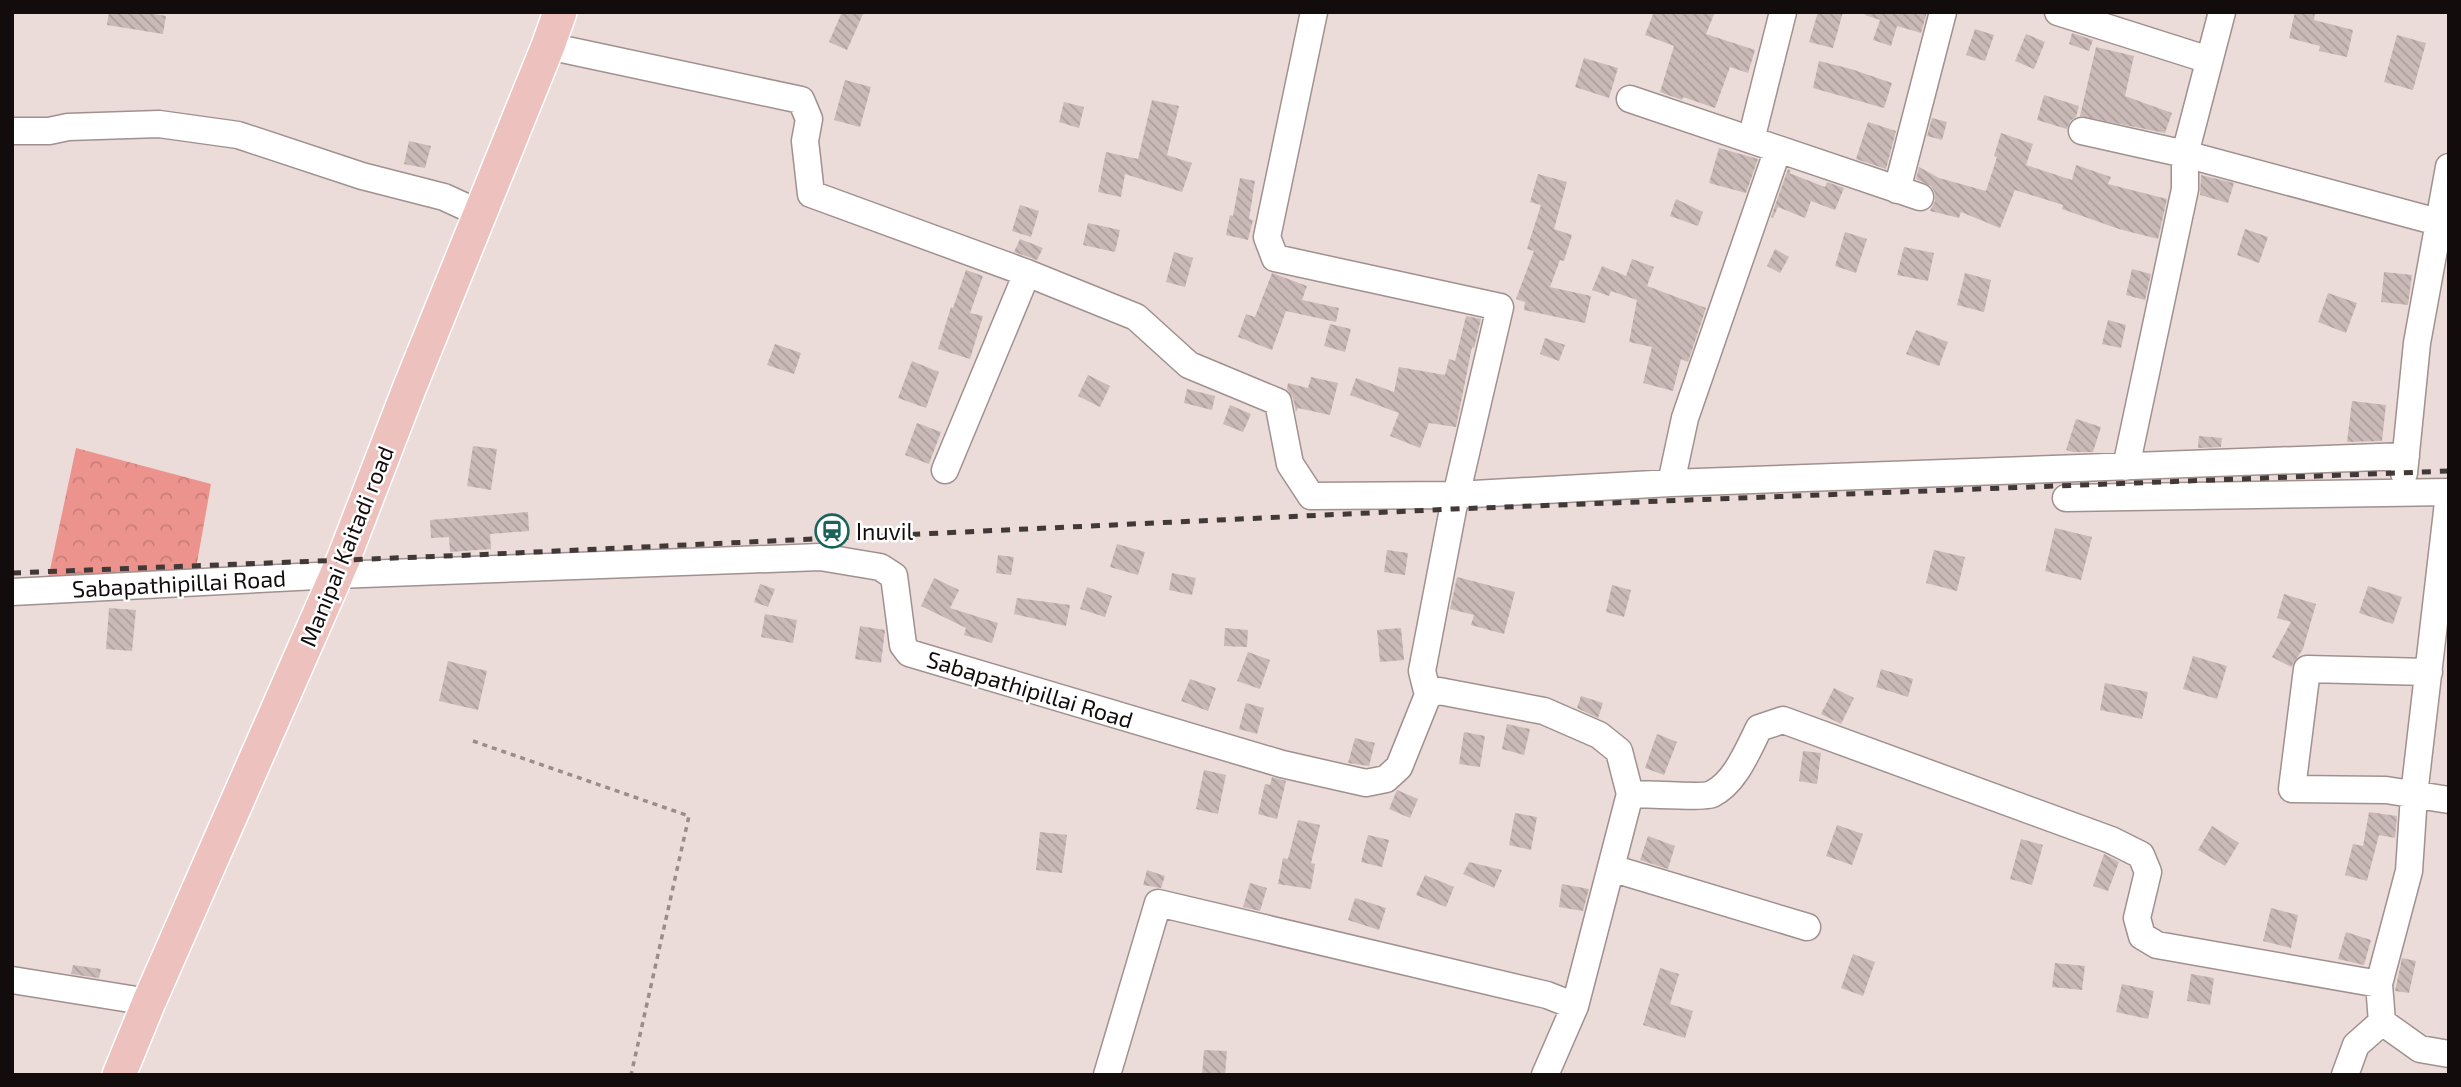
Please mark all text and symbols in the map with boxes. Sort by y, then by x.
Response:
street label: Manipai Kaitadi road [293,442,399,650]
station icon: Inuvil [813,512,851,550]
place label: Inuvil [856,517,913,545]
street label: Sabapathipillai Road [71,563,287,603]
street label: Sabapathipillai Road [923,644,1137,734]

